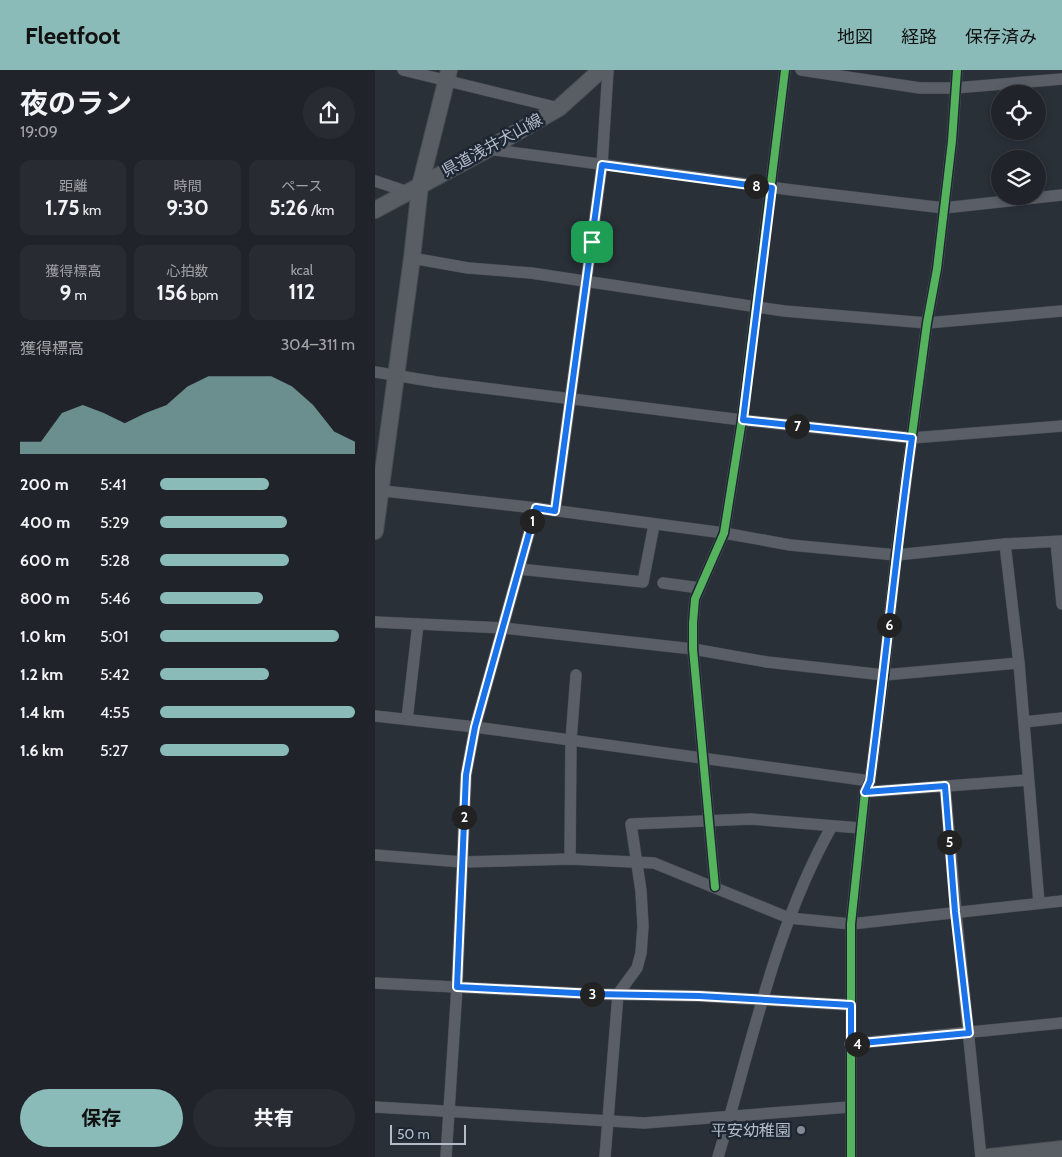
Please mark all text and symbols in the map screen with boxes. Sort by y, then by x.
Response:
text: Fleetfoot [25,21,120,50]
text: 地図 [837,26,873,48]
text: 経路 [901,26,937,48]
text: 保存済み [965,26,1037,48]
map controls [991,85,1046,205]
button: locate [991,85,1046,140]
text: 夜のラン [20,86,132,120]
button: share [303,87,355,139]
street label: 県道浅井犬山線 [438,110,546,180]
text: 19:09 [20,122,58,141]
button: layers [991,150,1046,205]
pin: 8 [743,174,769,198]
text: 距離 [59,177,87,195]
text: 時間 [173,177,201,195]
text: ペース [281,177,322,195]
text: 8 [752,177,761,195]
text: 1.75 [45,195,80,220]
text: 9:30 [166,195,209,220]
text: 5:26 [269,195,308,220]
text: km [80,201,101,219]
text: /km [308,201,334,219]
pin [571,221,613,263]
icon: arrive [578,228,606,256]
text: kcal [291,261,313,279]
text: 獲得標高 [45,262,101,280]
text: 心拍数 [166,262,208,280]
text: 112 [289,279,315,304]
text: 9 [60,280,71,305]
text: 156 [157,280,187,305]
text: m [71,286,87,304]
text: bpm [187,286,218,304]
text: 304–311 m [281,335,355,354]
text: 獲得標高 [20,339,84,358]
pin: 7 [785,414,809,438]
text: 7 [794,417,801,435]
text: 200 m [20,475,69,494]
text: 5:41 [100,475,126,494]
pin: 1 [519,508,545,534]
text: 1 [530,512,535,530]
text: 400 m [20,513,70,532]
text: 5:29 [100,513,129,532]
text: 600 m [20,551,69,570]
text: 5:28 [100,551,130,570]
text: 800 m [20,589,70,608]
text: 5:46 [100,589,130,608]
pin: 6 [877,612,901,638]
text: 6 [886,616,893,634]
text: 1.0 km [20,627,66,646]
text: 5:01 [100,627,128,646]
text: 1.2 km [20,665,63,684]
text: 5:42 [100,665,130,684]
text: 1.4 km [20,703,65,722]
text: 4:55 [100,703,130,722]
text: 1.6 km [20,741,64,760]
text: 5:27 [100,741,128,760]
pin: 2 [451,804,477,830]
text: 2 [461,808,468,826]
pin: 5 [937,830,961,854]
text: 5 [946,833,953,851]
pin: 3 [579,982,605,1006]
text: 3 [589,985,596,1003]
pin: 4 [845,1032,869,1056]
text: 4 [853,1035,862,1053]
button: 保存 [20,1089,183,1147]
button: 共有 [193,1089,355,1147]
place label: 平安幼稚園 [711,1121,791,1140]
scale bar [390,1122,466,1145]
marker: 平安幼稚園 [795,1124,807,1136]
text: 50 m [397,1125,430,1143]

